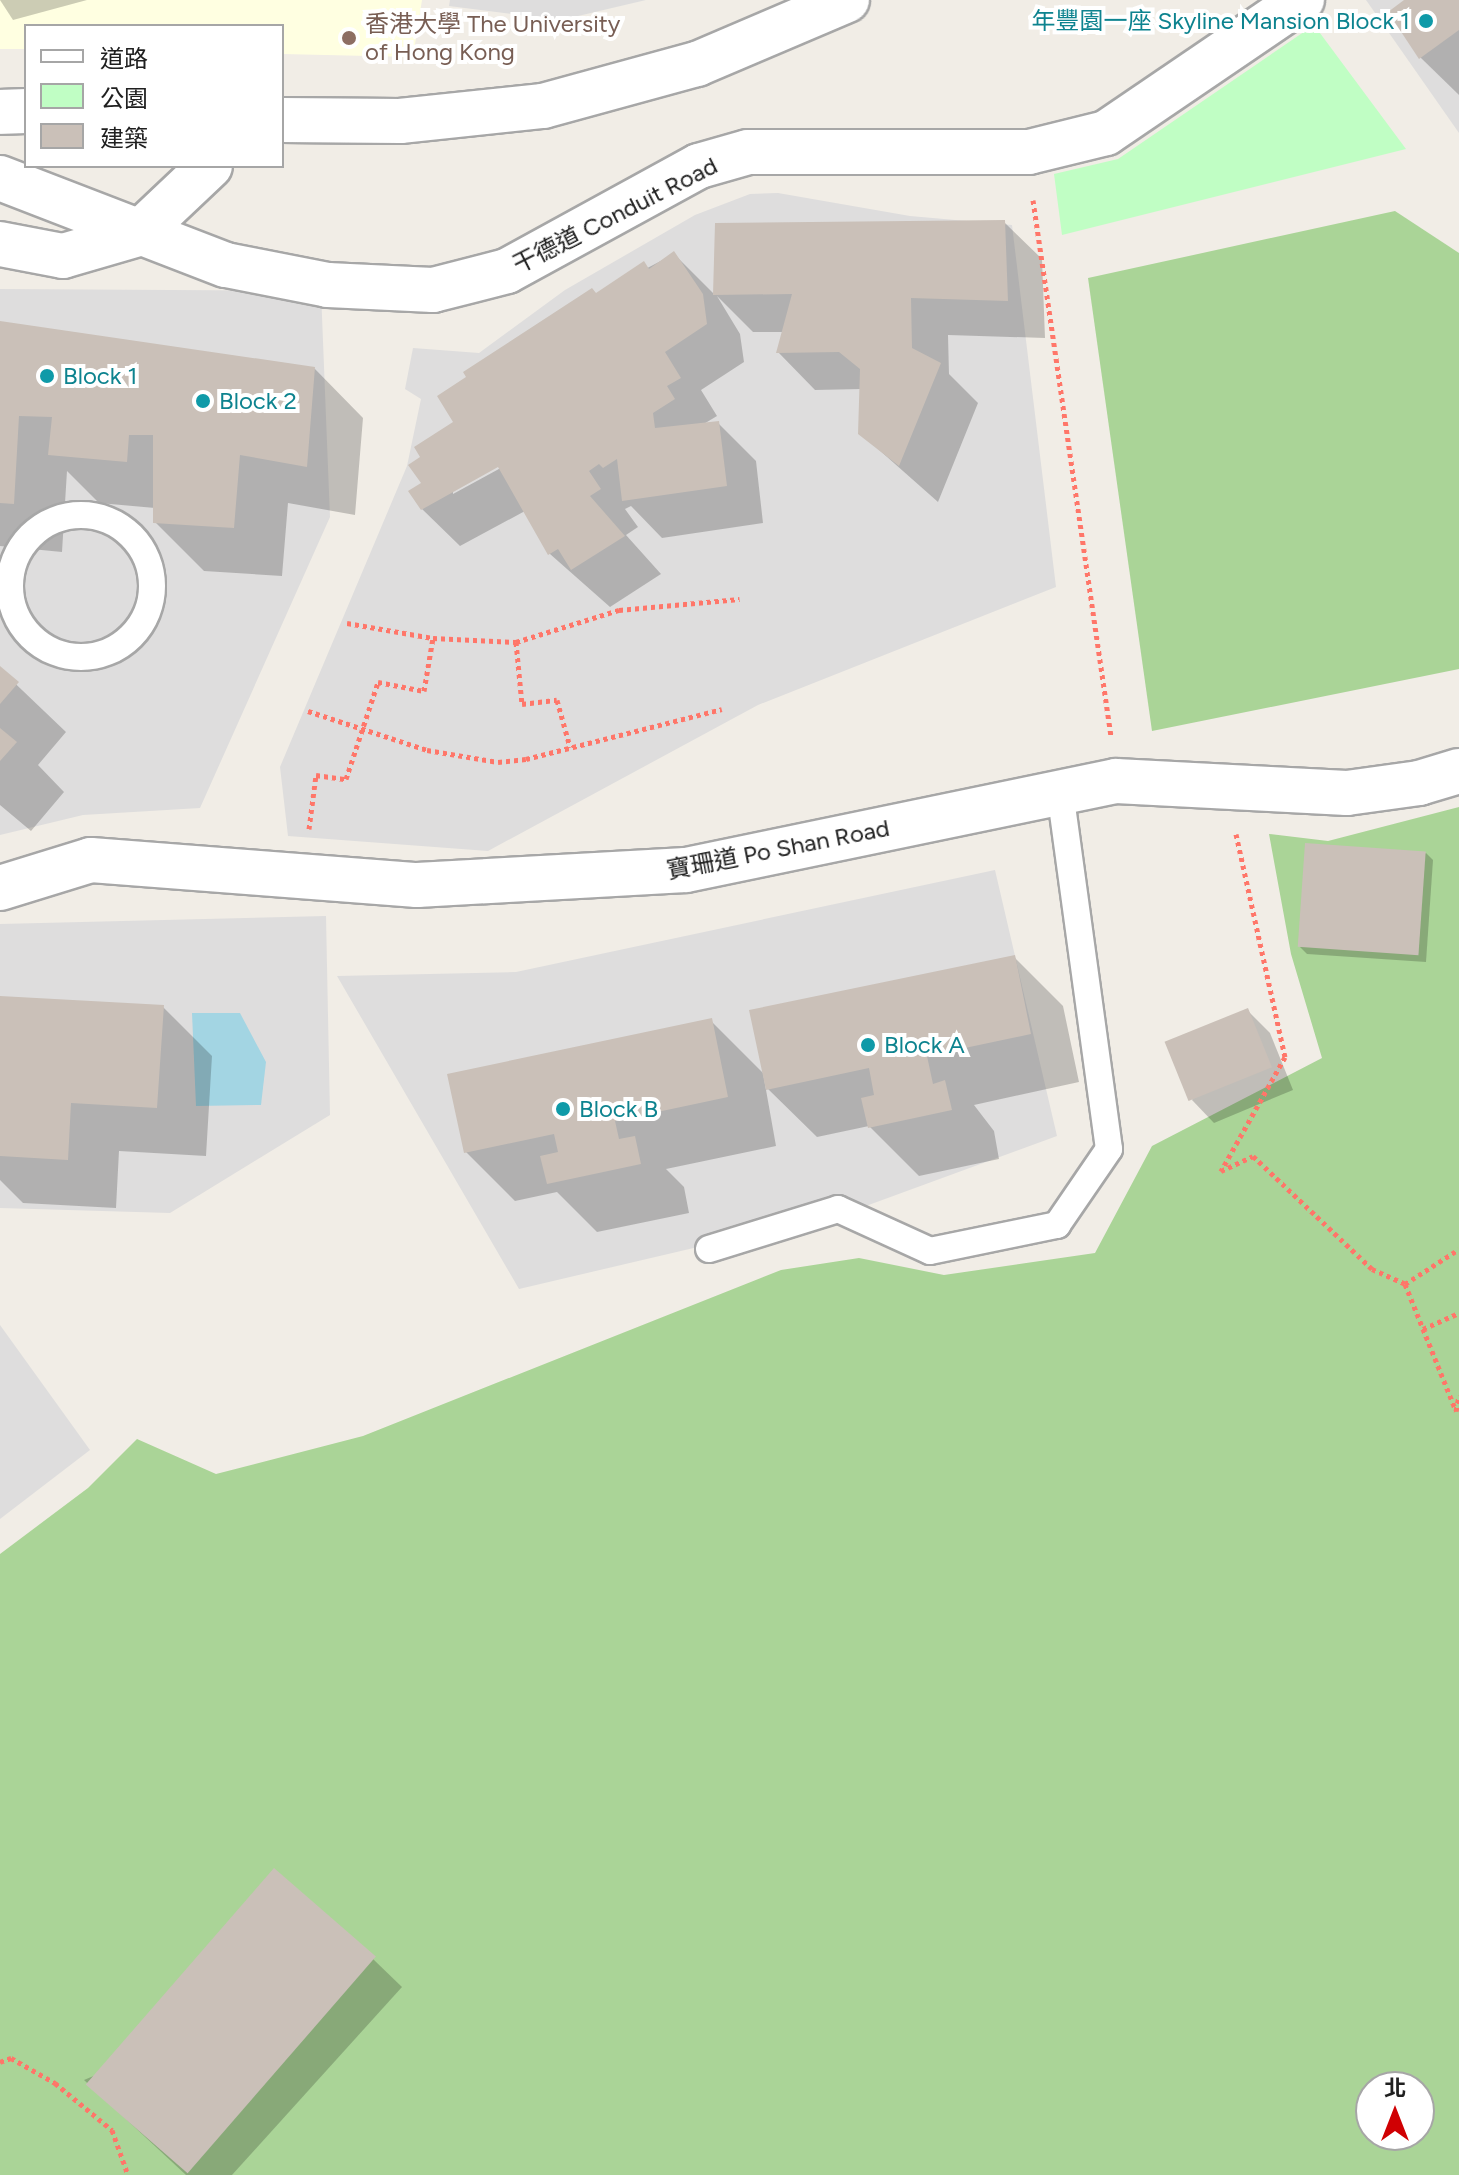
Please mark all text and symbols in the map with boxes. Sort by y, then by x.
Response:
place label: 年豐園一座 Skyline Mansion Block 1 [1032,7,1410,35]
place label: 香港大學 The University of Hong Kong [365,10,620,66]
marker: 年豐園一座 Skyline Mansion Block 1 [1417,12,1435,30]
legend [24,24,284,168]
marker: 香港大學 The University of Hong Kong [340,29,358,47]
text: 道路 [100,44,148,73]
text: 公園 [100,84,148,113]
text: 建築 [100,124,148,153]
street label: 干德道 Conduit Road [508,151,722,279]
place label: Block 1 [63,362,137,390]
marker: Block 1 [38,367,56,385]
place label: Block 2 [219,387,297,415]
marker: Block 2 [194,392,212,410]
street label: 寶珊道 Po Shan Road [664,813,892,885]
place label: Block A [884,1031,965,1059]
marker: Block A [859,1036,877,1054]
place label: Block B [579,1095,658,1123]
marker: Block B [554,1100,572,1118]
north arrow [1355,2071,1435,2151]
text: 北 [1384,2075,1406,2102]

